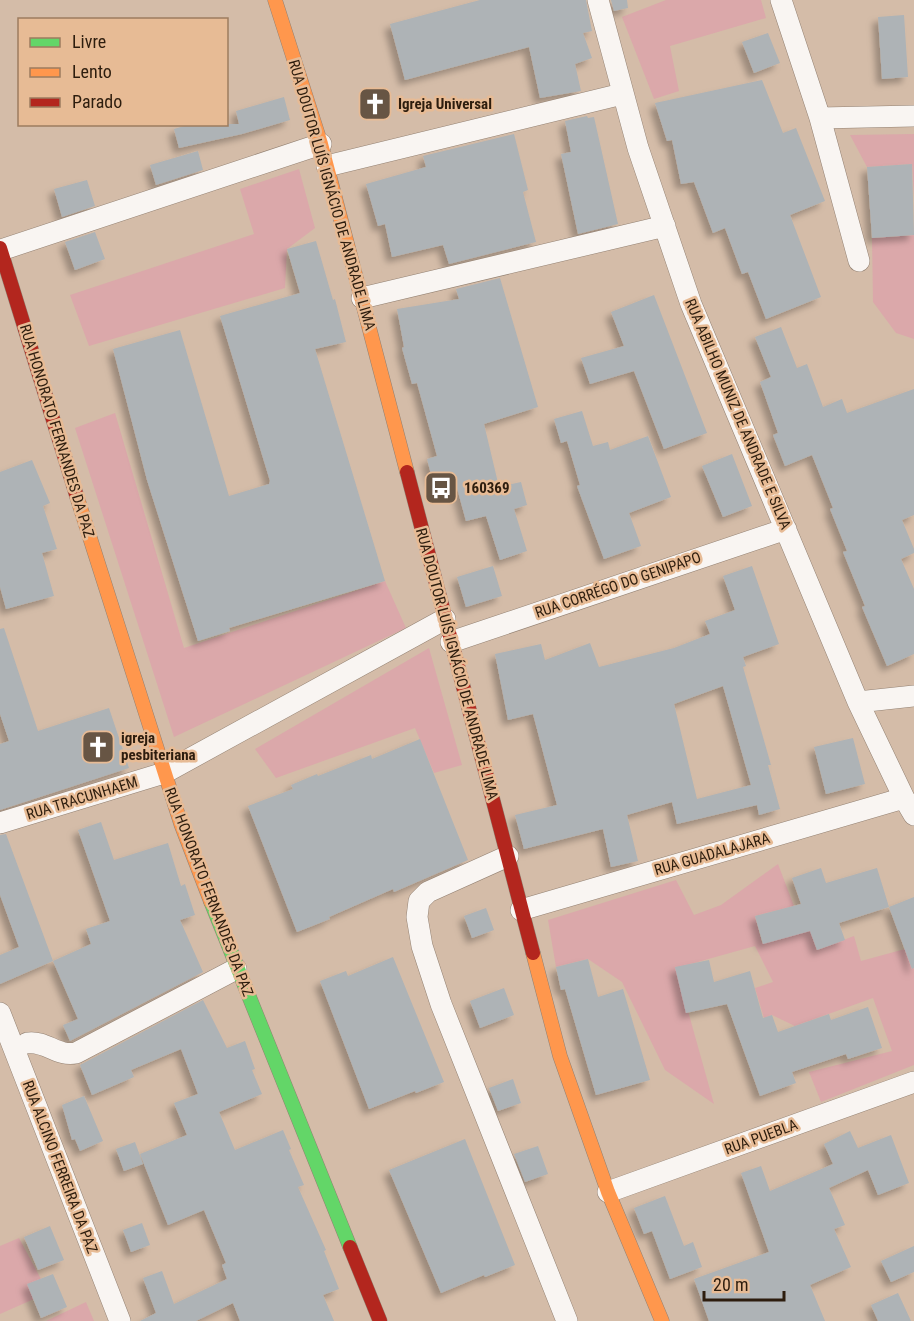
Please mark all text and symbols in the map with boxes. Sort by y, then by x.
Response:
legend [18,18,228,126]
text: Livre [72,31,106,52]
street label: RUA DOUTOR LUÍS IGNÁCIO DE ANDRADE LIMA [285,58,379,333]
text: Lento [72,61,112,82]
church icon: Igreja Universal [357,86,393,122]
text: Parado [72,91,122,112]
place label: Igreja Universal [398,95,492,113]
street label: RUA ABILHO MUNIZ DE ANDRADE E SILVA [681,296,795,532]
street label: RUA HONORATO FERNANDES DA PAZ [16,322,98,540]
bus stop icon: 160369 [423,470,459,506]
place label: 160369 [464,479,509,497]
street label: RUA DOUTOR LUÍS IGNÁCIO DE ANDRADE LIMA [412,526,502,802]
street label: RUA CORRÉGO DO GENIPAPO [533,548,703,622]
church icon: igreja pesbiteriana [80,729,116,765]
place label: igreja pesbiteriana [121,729,196,764]
street label: RUA TRACUNHAEM [24,773,140,823]
street label: RUA HONORATO FERNANDES DA PAZ [161,785,257,999]
street label: RUA GUADALAJARA [652,829,772,879]
street label: RUA ALCINO FERREIRA DA PAZ [19,1078,101,1256]
street label: RUA PUEBLA [722,1115,800,1159]
scale bar [704,1264,784,1302]
text: 20 m [713,1274,748,1295]

